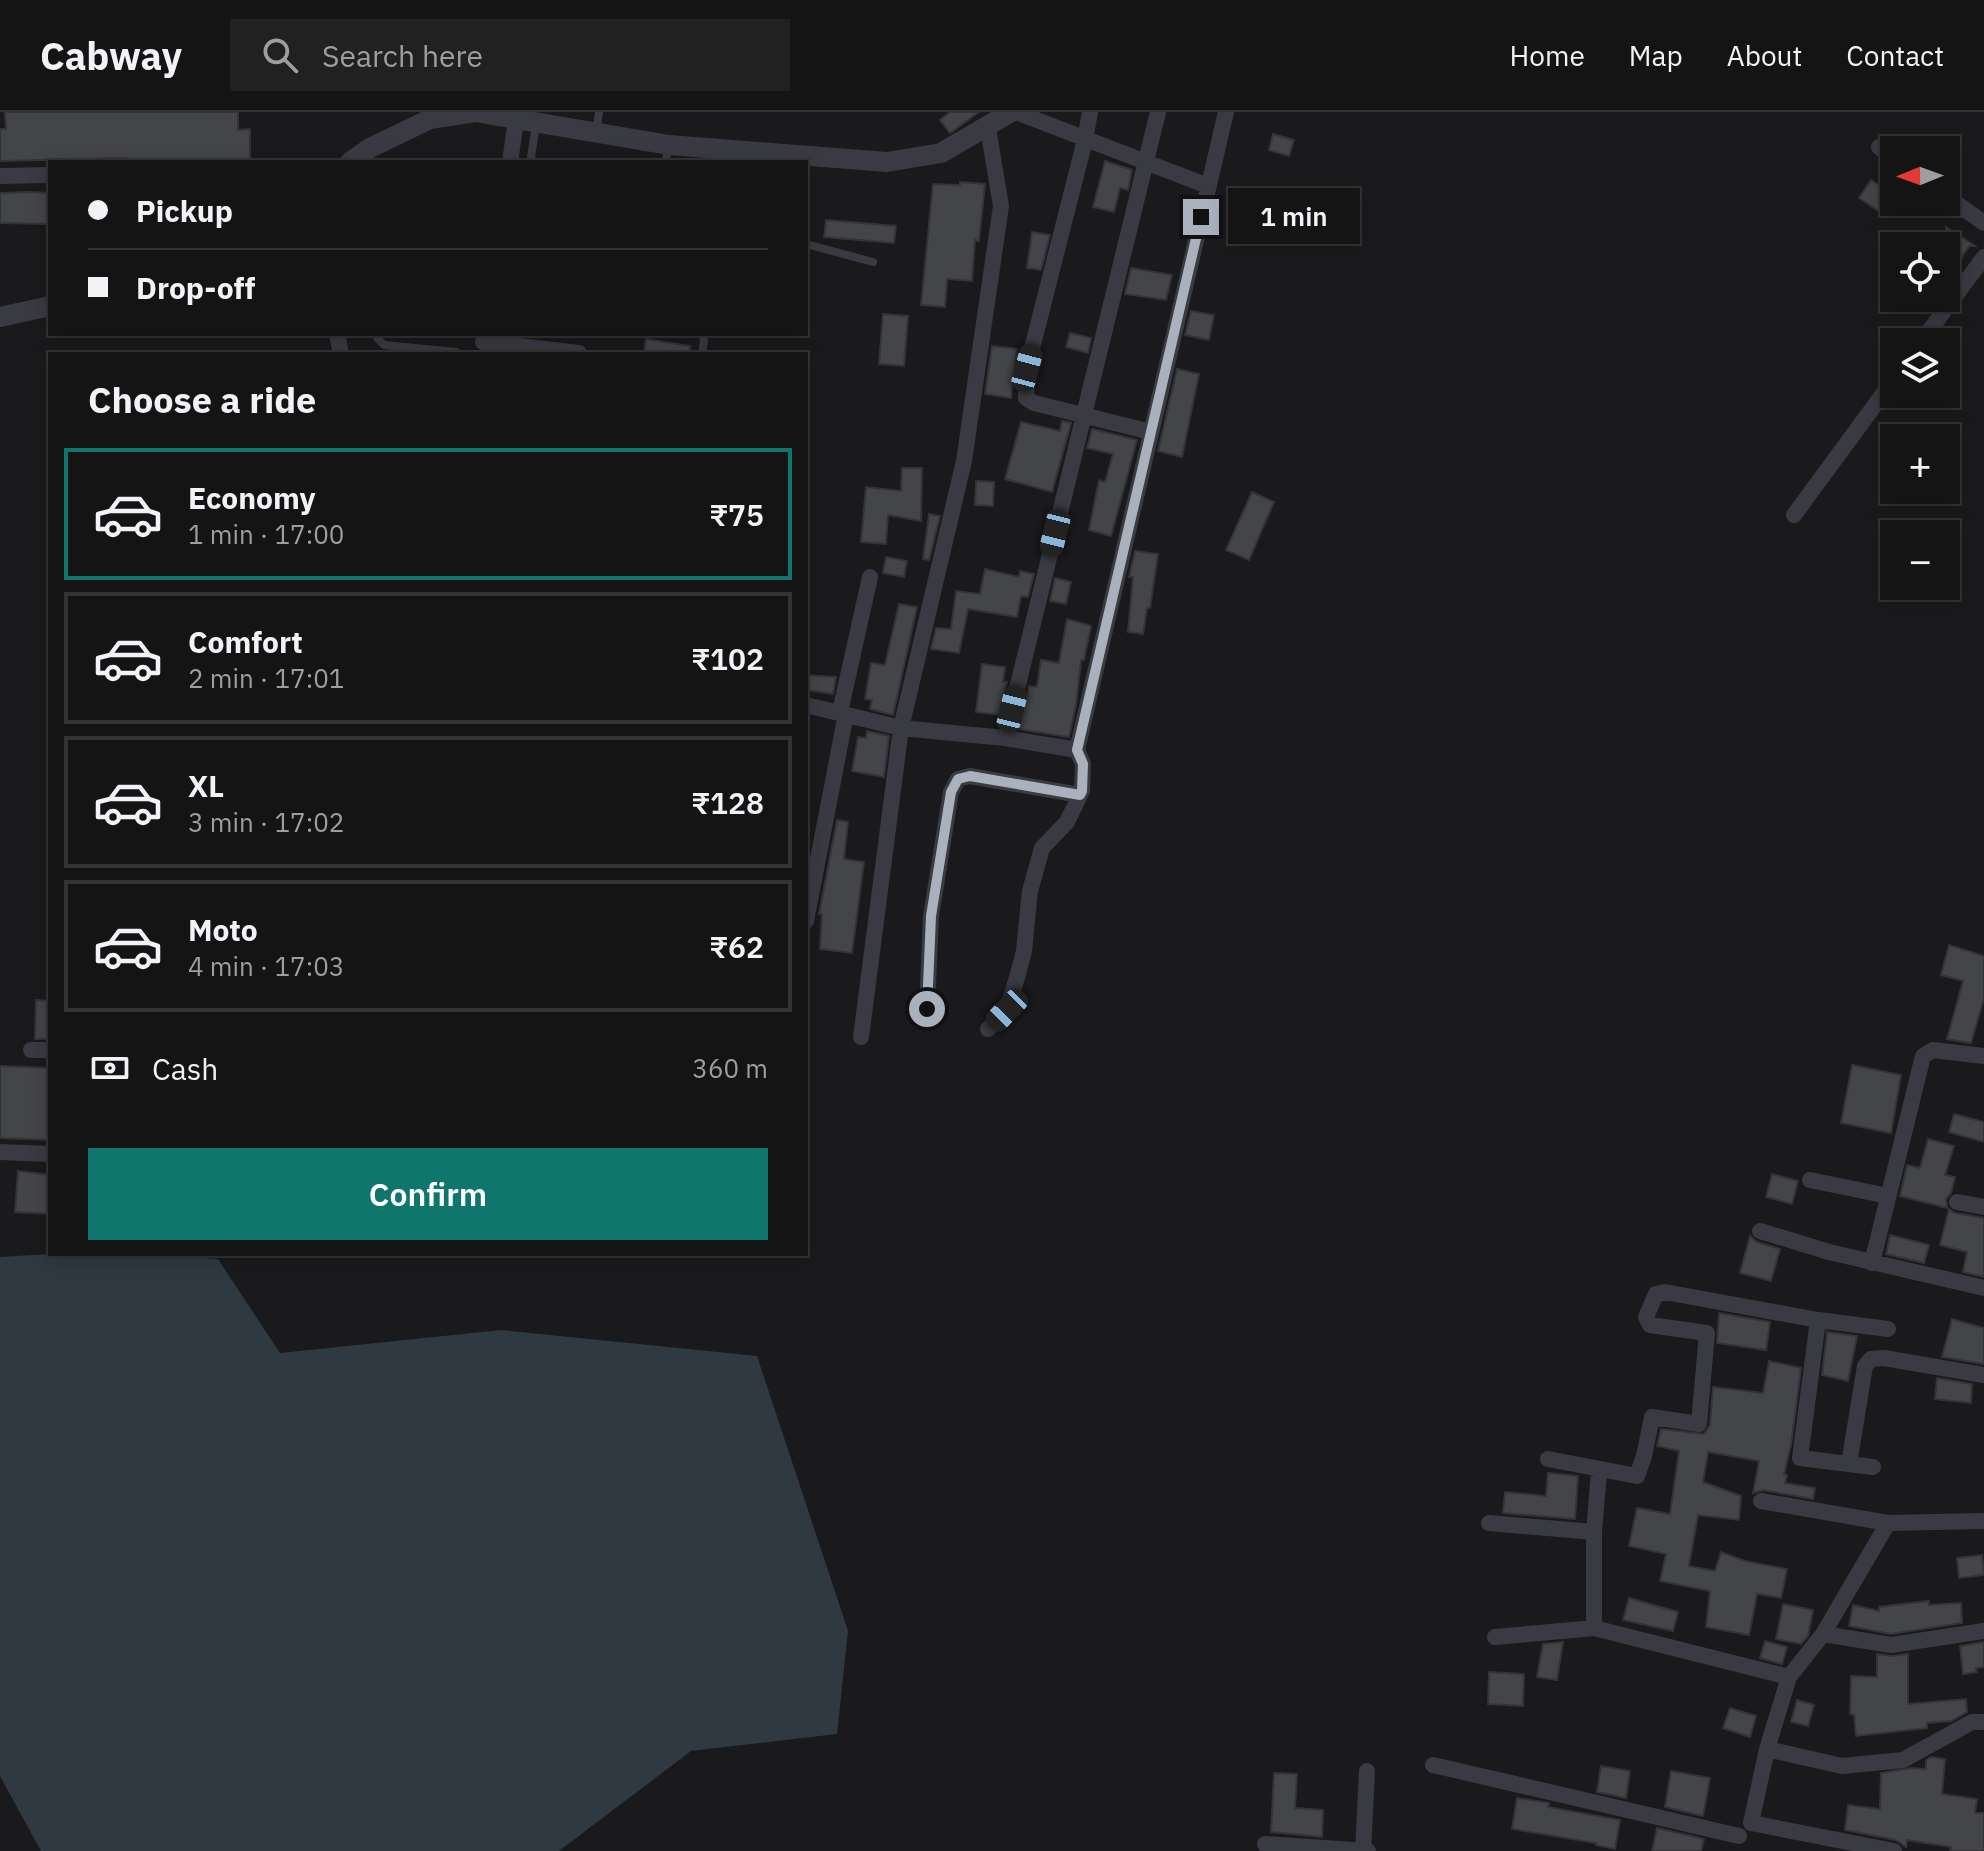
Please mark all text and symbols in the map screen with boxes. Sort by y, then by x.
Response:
search box [230,19,790,91]
text: Cabway [40,31,182,80]
icon: search [258,33,302,77]
text: Search here [322,36,483,75]
text: Home [1509,37,1585,74]
text: Map [1629,37,1683,74]
text: About [1727,37,1802,74]
text: Contact [1846,37,1944,74]
north arrow [1880,136,1960,216]
map controls [1880,136,1960,600]
callout: 1 min [1229,189,1361,245]
text: Pickup [136,191,233,230]
route end [1183,199,1219,235]
text: 1 min [1260,199,1328,233]
button: locate [1880,232,1960,312]
text: Drop-off [136,268,255,307]
button: layers [1880,328,1960,408]
car [1009,342,1045,394]
text: Choose a ride [88,376,316,423]
button: + [1880,424,1960,504]
icon: car [92,478,164,550]
text: Economy [188,478,316,517]
text: ₹75 [709,495,764,534]
car [1038,507,1072,559]
text: 1 min · 17:00 [188,517,344,551]
button: − [1880,520,1960,600]
icon: car [92,622,164,694]
text: Comfort [188,622,303,661]
text: ₹102 [691,639,764,678]
text: 2 min · 17:01 [188,661,344,695]
car [995,683,1029,735]
icon: car [92,766,164,838]
text: XL [188,766,224,805]
text: ₹128 [691,783,764,822]
text: 3 min · 17:02 [188,805,344,839]
icon: car [92,910,164,982]
text: Moto [188,910,258,949]
text: ₹62 [709,927,764,966]
text: 4 min · 17:03 [188,949,344,983]
car [982,984,1032,1036]
route start [909,991,945,1027]
icon: cash [88,1046,132,1090]
text: Cash [152,1049,218,1088]
text: 360 m [692,1051,768,1085]
button: Confirm [88,1148,768,1240]

